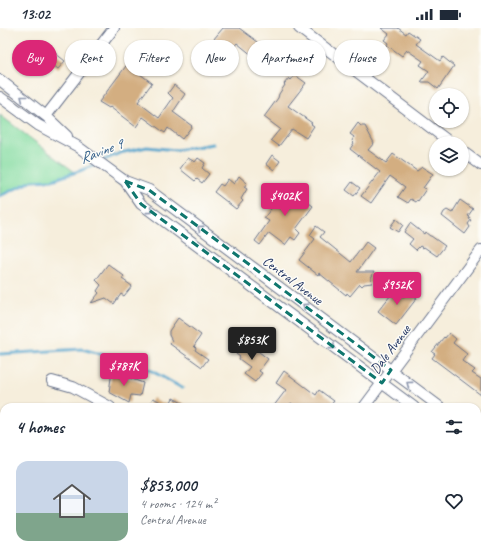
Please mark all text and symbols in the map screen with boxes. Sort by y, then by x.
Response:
text: 13:02 [20,5,50,24]
chip: Buy [12,40,57,76]
chip: Rent [65,40,116,76]
chip: Filters [124,40,183,76]
chip: New [191,40,239,76]
chip: Apartment [247,40,326,76]
chip: House [334,40,390,76]
map controls [429,88,469,176]
button: locate [429,88,469,128]
one-way arrow [20,96,27,103]
water label: Ravine 9 [77,134,128,168]
button: layers [429,136,469,176]
pin: $402K [257,183,313,217]
text: $402K [270,188,300,204]
one-way arrow [146,206,153,213]
one-way arrow [198,226,205,233]
street label: Central Avenue [259,252,327,309]
pin: $952K [369,272,425,306]
text: $952K [382,277,412,293]
one-way arrow [302,304,309,311]
street label: Dale Avenue [367,320,415,377]
pin: $853K [224,327,280,361]
text: $853K [237,332,267,348]
one-way arrow [329,342,336,350]
pin: $787K [96,353,152,387]
text: $787K [109,358,139,374]
one-way arrow [406,381,413,389]
icon: filters [443,416,465,438]
text: 4 homes [16,417,64,438]
text: $853,000 [140,475,197,496]
icon: home [48,477,96,525]
icon: heart [443,490,465,512]
text: 4 rooms · 124 m² [140,496,216,512]
text: Central Avenue [140,512,206,528]

